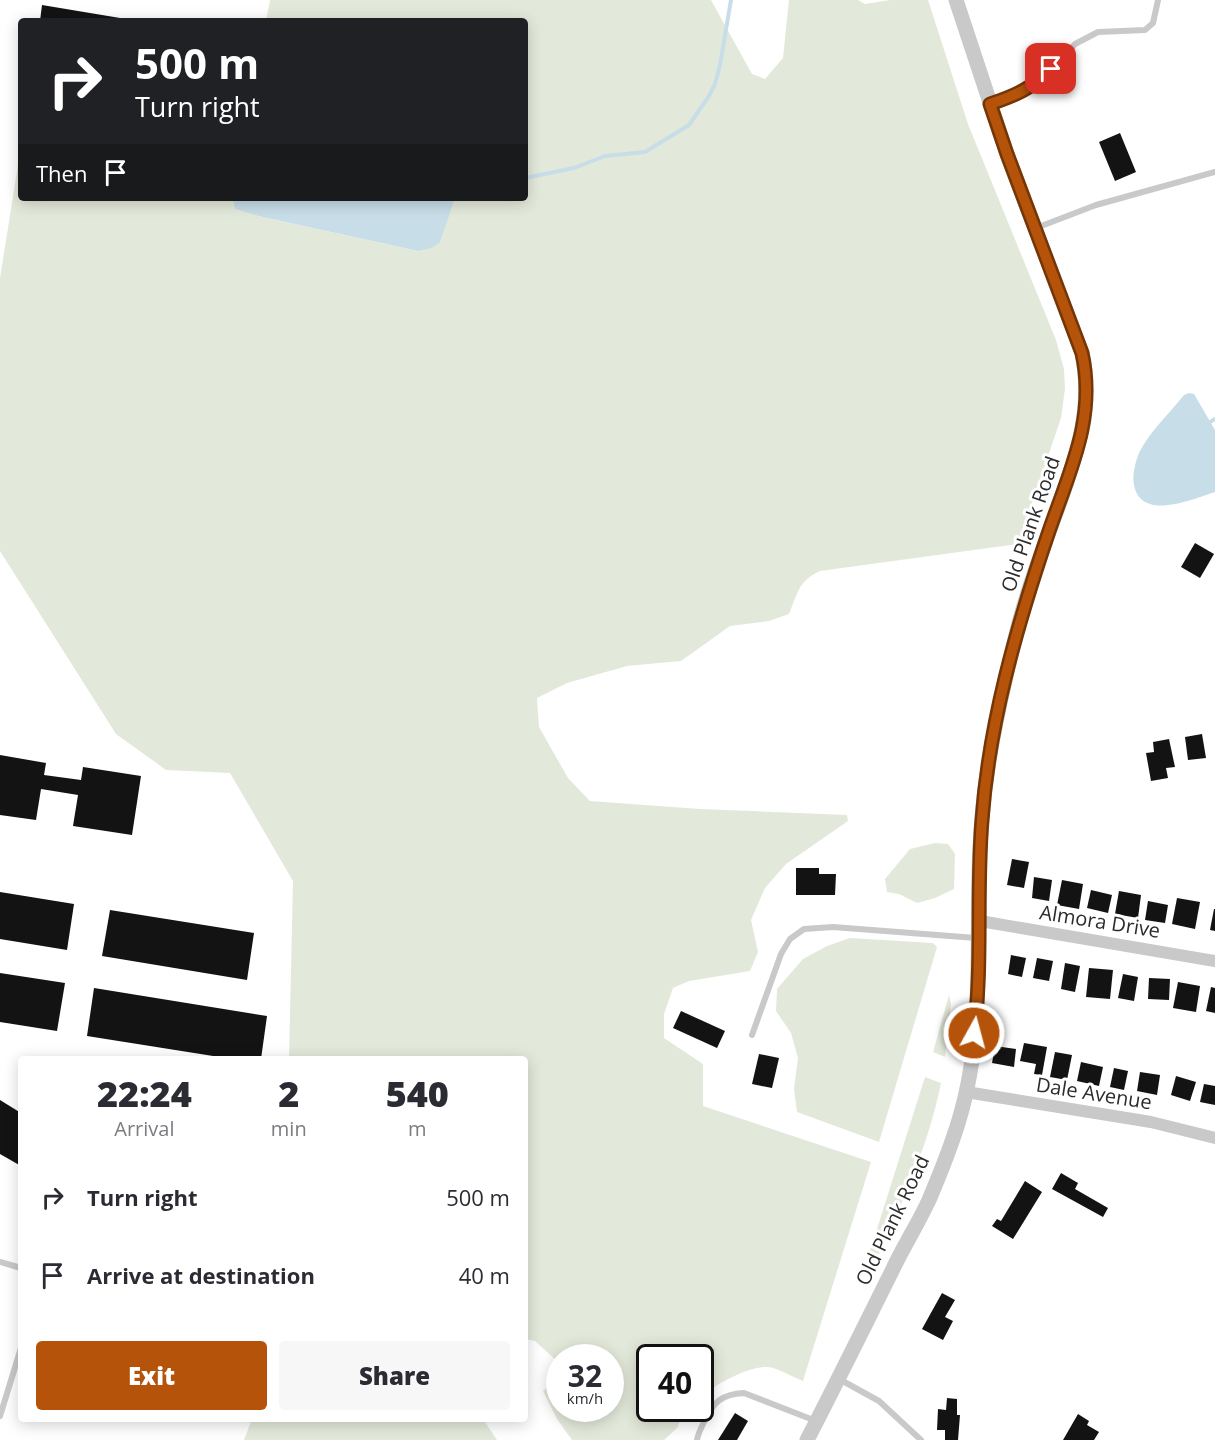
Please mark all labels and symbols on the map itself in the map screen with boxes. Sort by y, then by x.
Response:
pin [1025,43,1076,94]
street label: Old Plank Road [994,453,1066,595]
street label: Almora Drive [1038,898,1162,944]
position arrow [942,1001,1006,1065]
street label: Dale Avenue [1034,1071,1154,1115]
street label: Old Plank Road [849,1150,935,1290]
speed limit sign: 40 [636,1344,714,1422]

